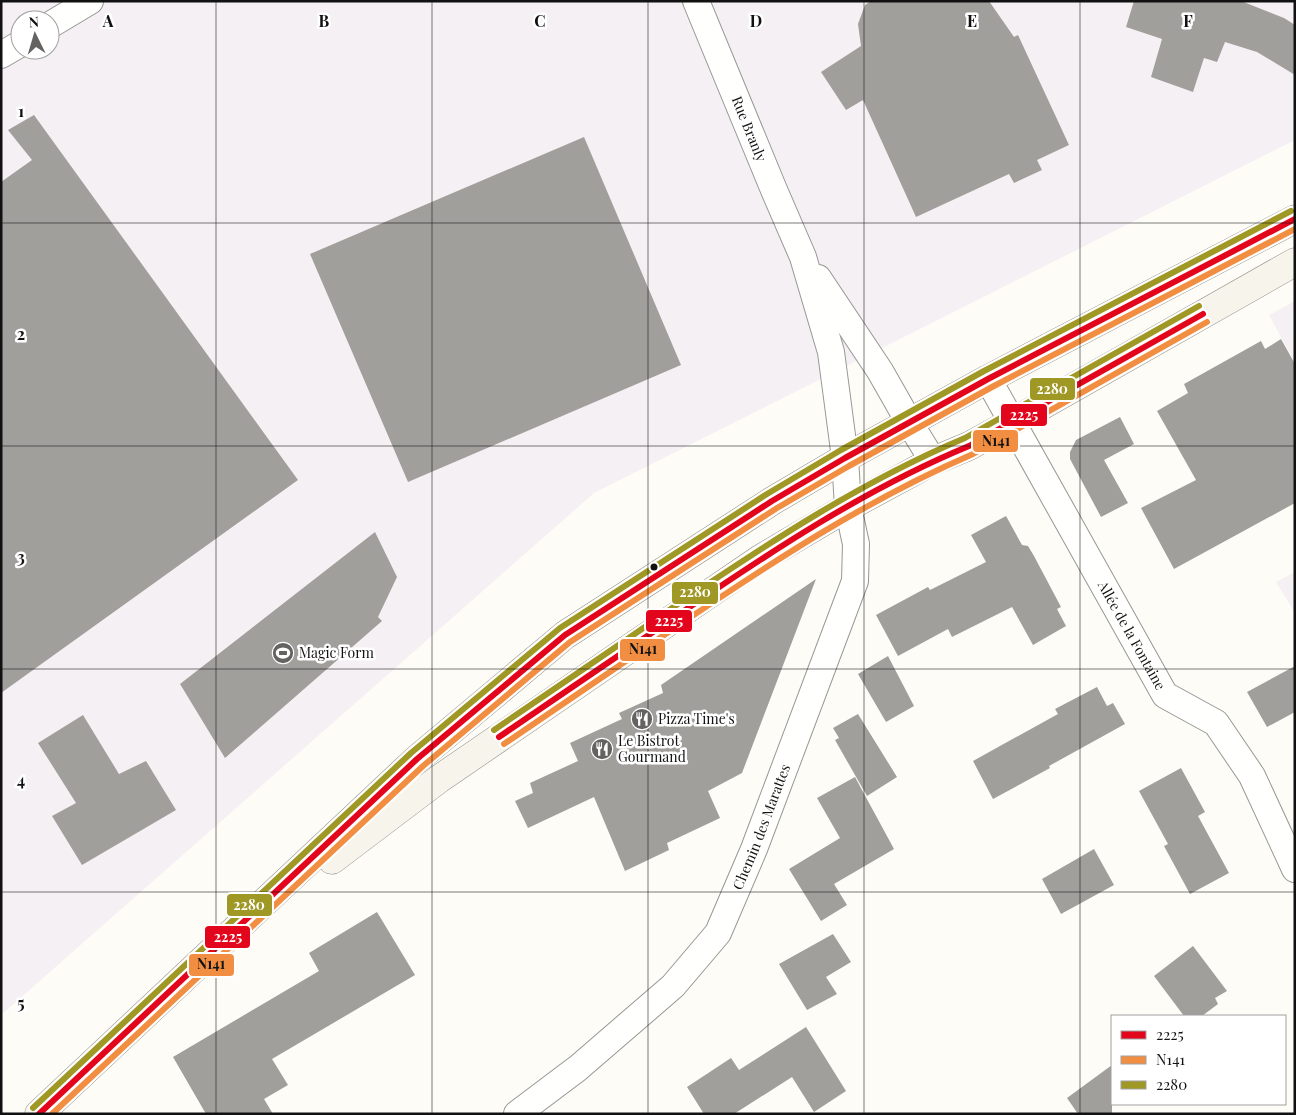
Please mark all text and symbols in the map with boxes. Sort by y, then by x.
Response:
north arrow [10,10,60,60]
text: A [102,10,114,31]
text: B [319,10,330,31]
text: C [534,10,546,31]
text: D [750,10,762,31]
text: E [967,10,977,31]
text: F [1183,10,1193,31]
text: N [28,12,40,31]
street label: Rue Branly [728,93,771,164]
text: 1 [18,100,24,121]
text: 2 [17,323,25,344]
line badge: 2280 [1029,377,1076,401]
text: 2280 [1036,379,1068,398]
line badge: 2225 [1000,403,1048,427]
text: 2225 [1010,405,1038,424]
line badge: N141 [972,429,1019,453]
text: N141 [982,431,1010,450]
text: 3 [17,546,25,567]
unlabelled marker [649,562,659,572]
street label: Allée de la Fontaine [1093,576,1170,693]
line badge: 2280 [671,581,719,605]
text: 2280 [679,582,711,601]
line badge: 2225 [645,609,693,633]
text: 2225 [655,611,683,630]
line badge: N141 [619,638,666,662]
text: N141 [629,639,657,658]
sports icon: Magic Form [271,641,295,665]
place label: Magic Form [299,643,374,662]
restaurant icon: Pizza Time's [630,707,654,731]
place label: Pizza Time's [658,709,735,728]
place label: Le Bistrot Gourmand [618,731,686,766]
restaurant icon: Le Bistrot Gourmand [590,737,614,761]
street label: Chemin des Marattes [728,761,794,893]
text: 4 [17,769,25,790]
line badge: 2280 [226,893,273,917]
text: 2280 [233,895,265,914]
line badge: 2225 [204,925,251,949]
text: 2225 [214,927,242,946]
line badge: N141 [188,953,235,977]
text: N141 [197,954,225,973]
text: 5 [17,992,25,1013]
legend [1111,1015,1286,1105]
text: 2225 [1156,1024,1184,1044]
text: N141 [1156,1049,1186,1069]
text: 2280 [1156,1074,1187,1094]

